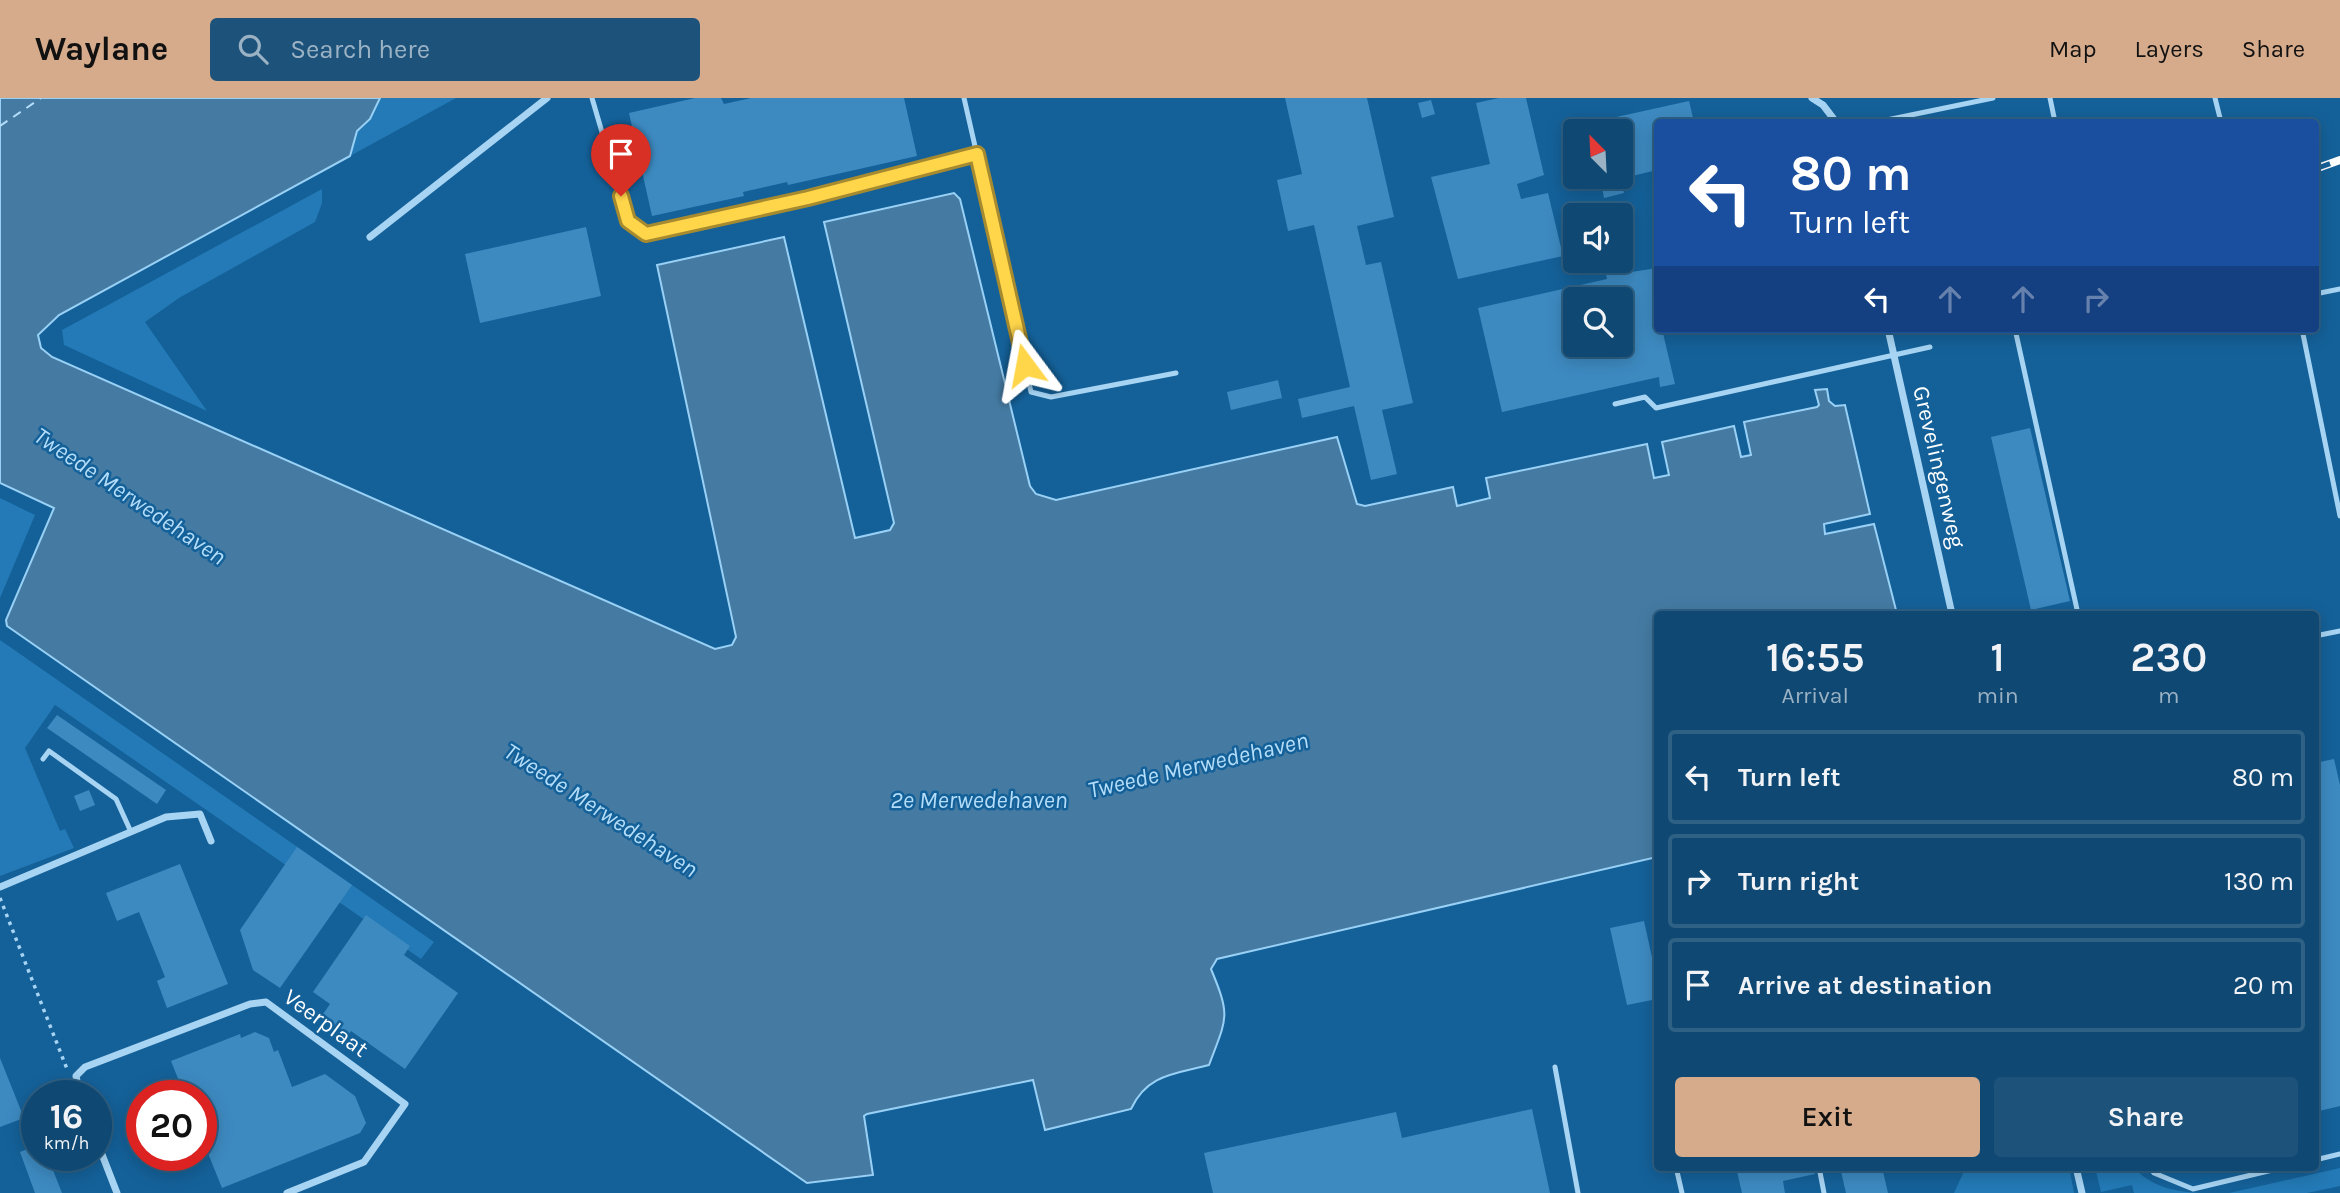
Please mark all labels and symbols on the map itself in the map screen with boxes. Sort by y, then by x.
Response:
north arrow [1563,119,1633,189]
pin [591,124,651,196]
position arrow [988,328,1062,402]
street label: Grevelingenweg [1907,383,1971,551]
water label: Tweede Merwedehaven [29,421,231,571]
water label: Tweede Merwedehaven [1085,726,1311,804]
water label: Tweede Merwedehaven [499,737,703,883]
water label: 2e Merwedehaven [890,786,1068,814]
street label: Veerplaat [278,983,374,1063]
speed limit sign: 20 [126,1080,217,1171]

